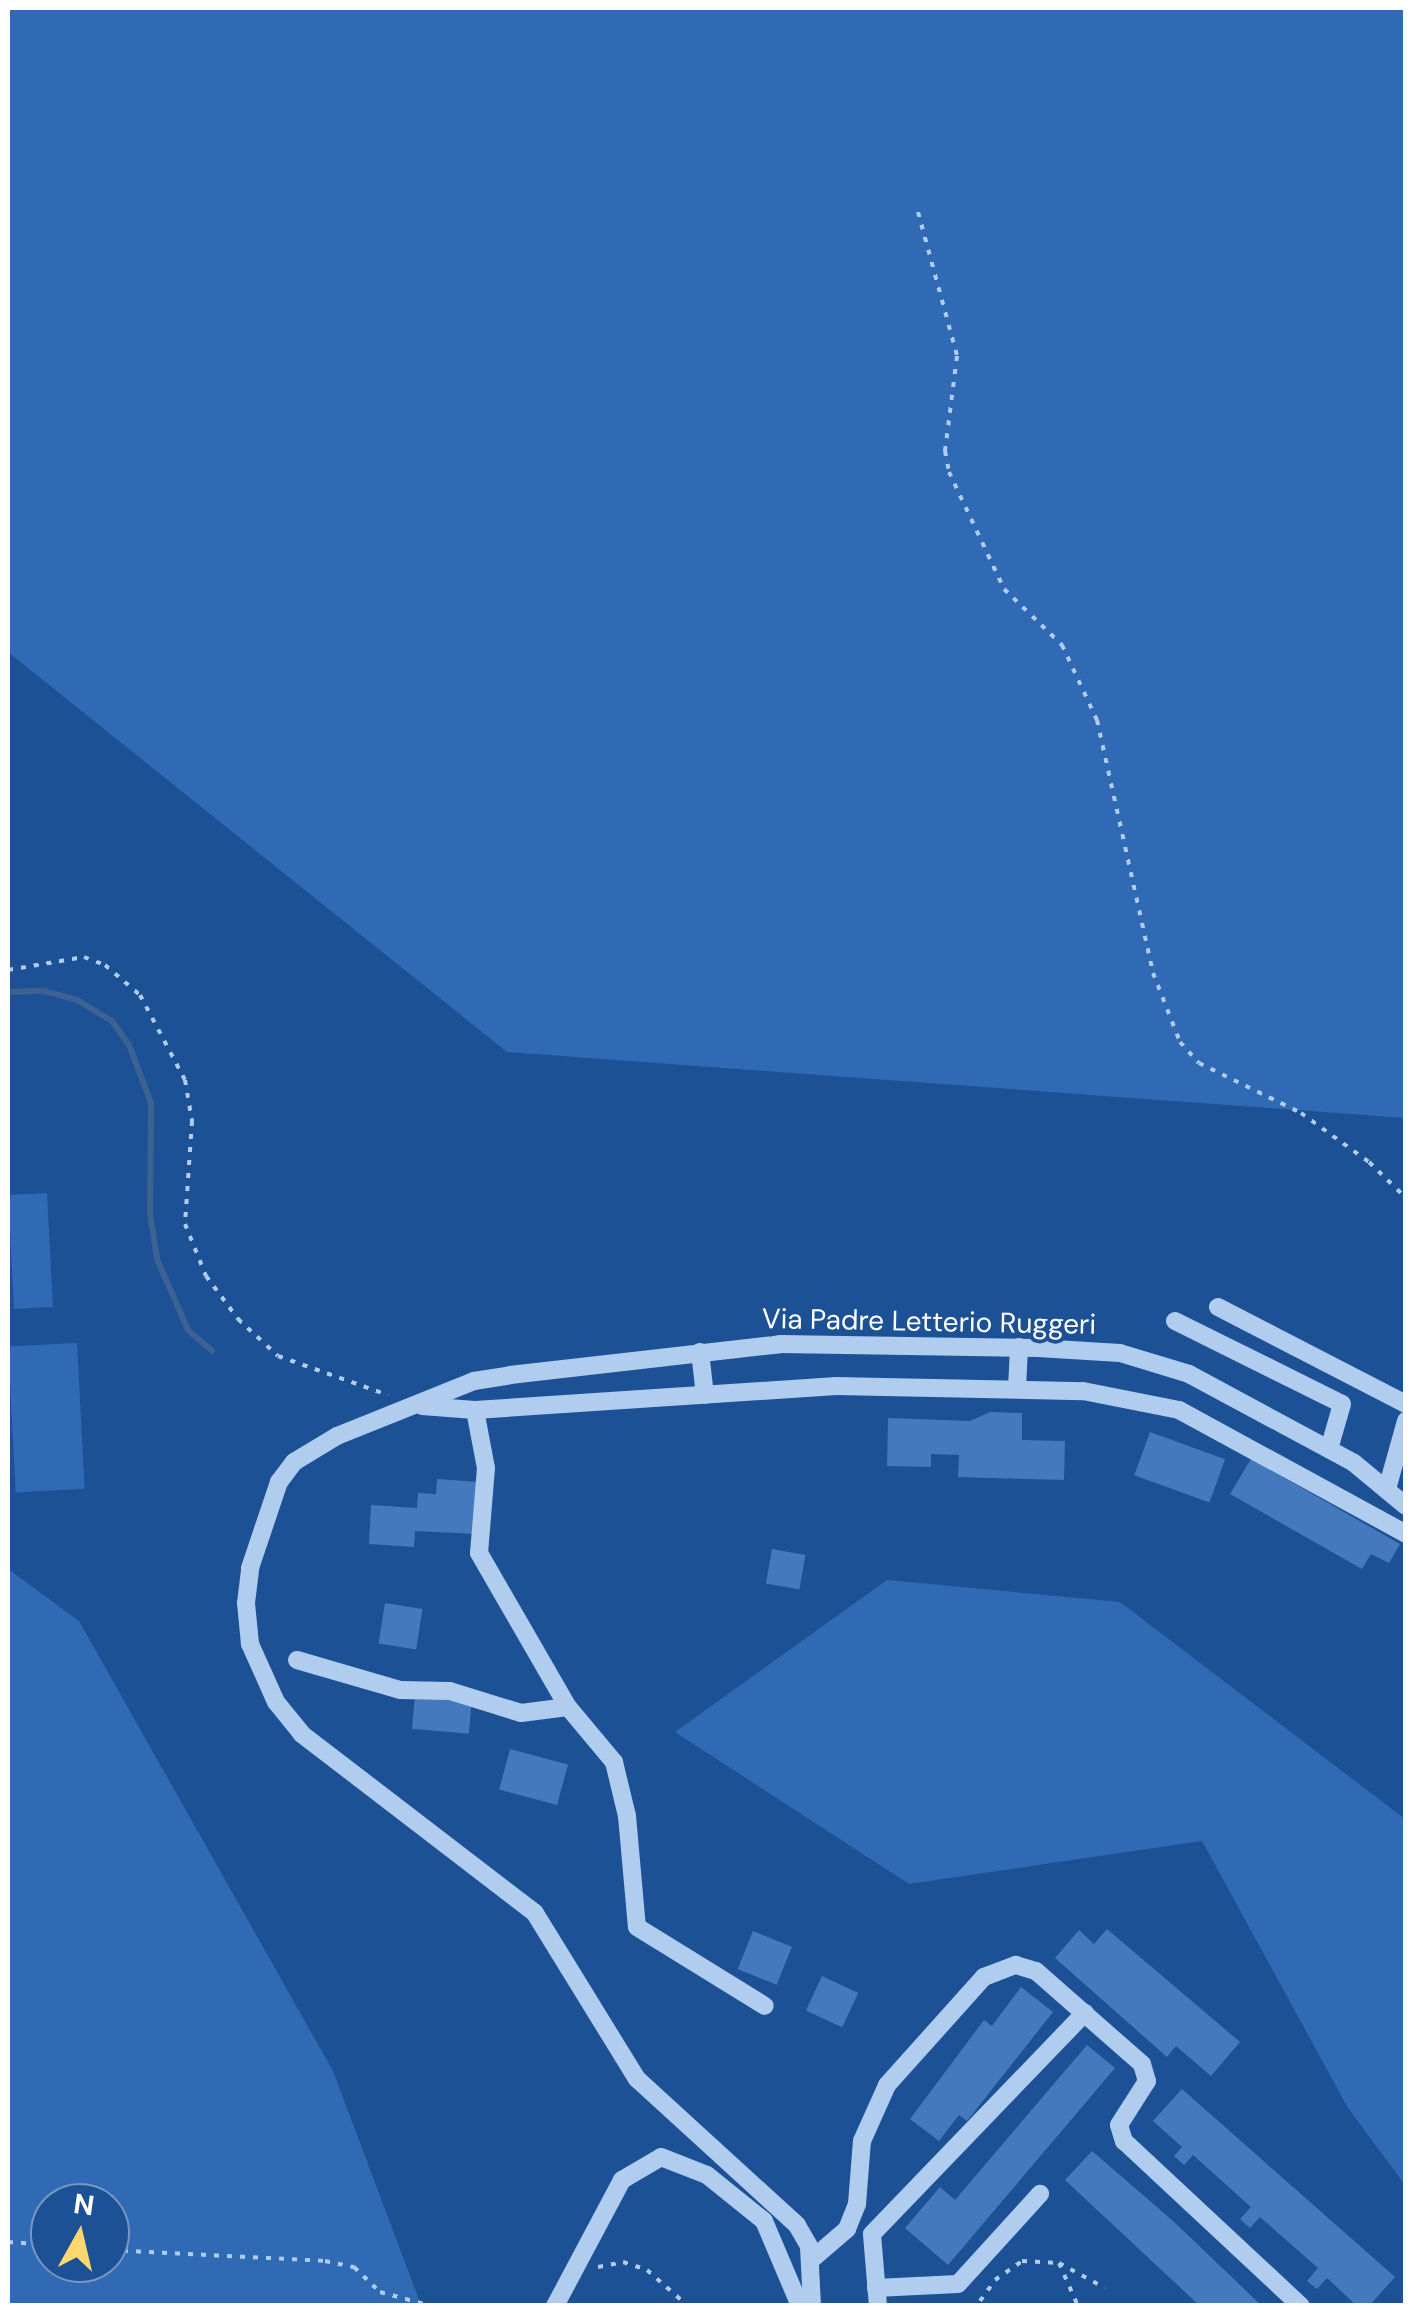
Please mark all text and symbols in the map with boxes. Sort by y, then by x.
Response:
street label: Via Padre Letterio Ruggeri [762,1302,1096,1342]
north arrow [30,2183,130,2283]
text: N [71,2185,97,2225]

